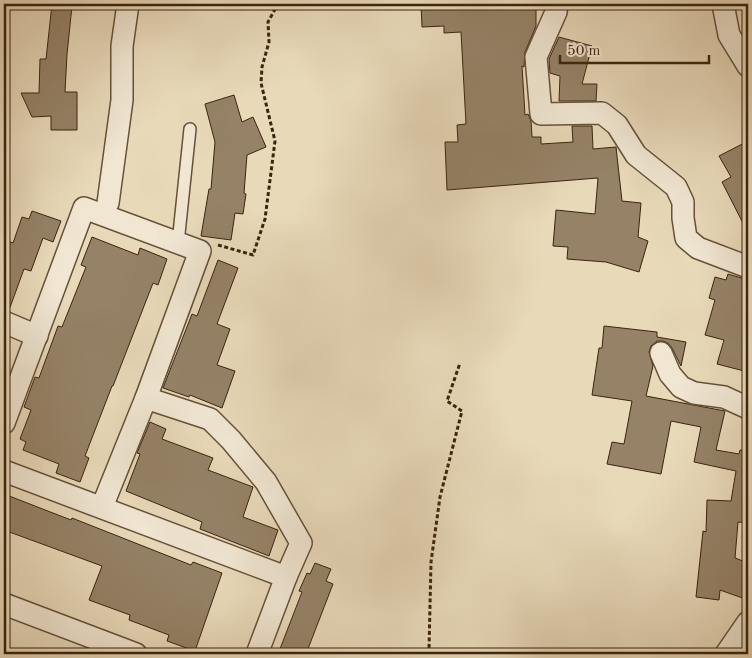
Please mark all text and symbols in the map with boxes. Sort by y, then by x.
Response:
scale bar [560,32,708,64]
text: 50 m [567,44,601,59]

